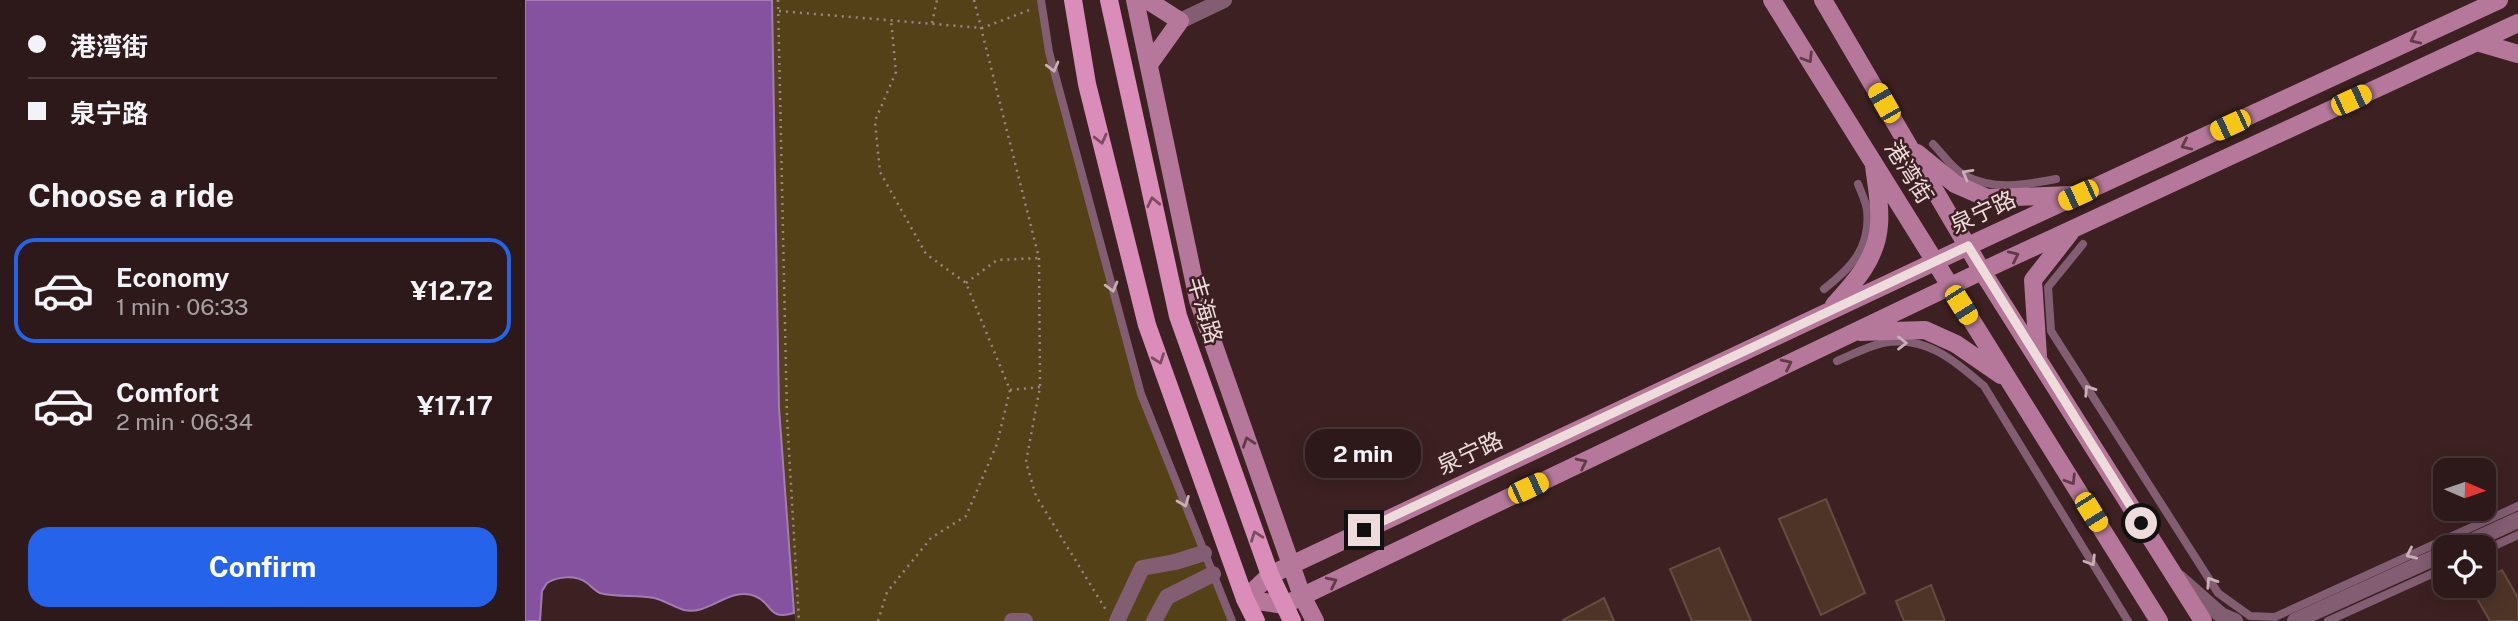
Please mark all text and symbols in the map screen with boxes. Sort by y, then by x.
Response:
text: 港湾街 [70,31,148,62]
one-way arrow [2409,31,2422,45]
one-way arrow [1800,50,1813,63]
one-way arrow [1045,61,1059,73]
car [1865,80,1904,126]
car [2328,82,2375,118]
text: 泉宁路 [70,98,148,129]
car [2207,107,2254,143]
one-way arrow [1092,133,1107,145]
street label: 港湾街 [1880,135,1939,208]
one-way arrow [2181,137,2193,151]
one-way arrow [1962,169,1975,182]
text: Choose a ride [28,177,234,214]
car [2055,177,2102,213]
street label: 泉宁路 [1946,185,2020,238]
one-way arrow [1147,196,1162,208]
one-way arrow [2007,250,2019,264]
icon: car [32,259,95,322]
text: Economy [116,262,229,293]
street label: 丰海路 [1183,273,1228,347]
text: ¥12.72 [410,275,493,306]
one-way arrow [1104,281,1118,293]
car [1941,282,1982,328]
text: 1 min · 06:33 [116,293,249,320]
one-way arrow [1897,335,1908,351]
one-way arrow [1151,352,1165,364]
one-way arrow [1780,358,1792,372]
icon: car [32,374,95,437]
text: Comfort [116,377,219,408]
one-way arrow [2084,385,2097,398]
text: ¥17.17 [417,390,493,421]
text: 2 min · 06:34 [116,408,253,435]
street label: 泉宁路 [1433,426,1507,479]
callout: 2 min [1306,428,1422,477]
one-way arrow [1242,437,1256,449]
text: 2 min [1333,440,1393,467]
one-way arrow [1575,457,1587,471]
north arrow [2433,458,2495,522]
map controls [2433,458,2496,598]
car [1505,470,1552,506]
one-way arrow [2062,472,2075,485]
car [2071,489,2112,535]
one-way arrow [1176,496,1190,508]
route start [2125,507,2157,539]
route end [1348,514,1380,546]
button: Confirm [28,527,497,607]
one-way arrow [1250,530,1264,542]
button: locate [2433,535,2496,598]
one-way arrow [2406,546,2419,560]
one-way arrow [2083,553,2096,566]
one-way arrow [1325,576,1337,590]
one-way arrow [2206,576,2219,589]

